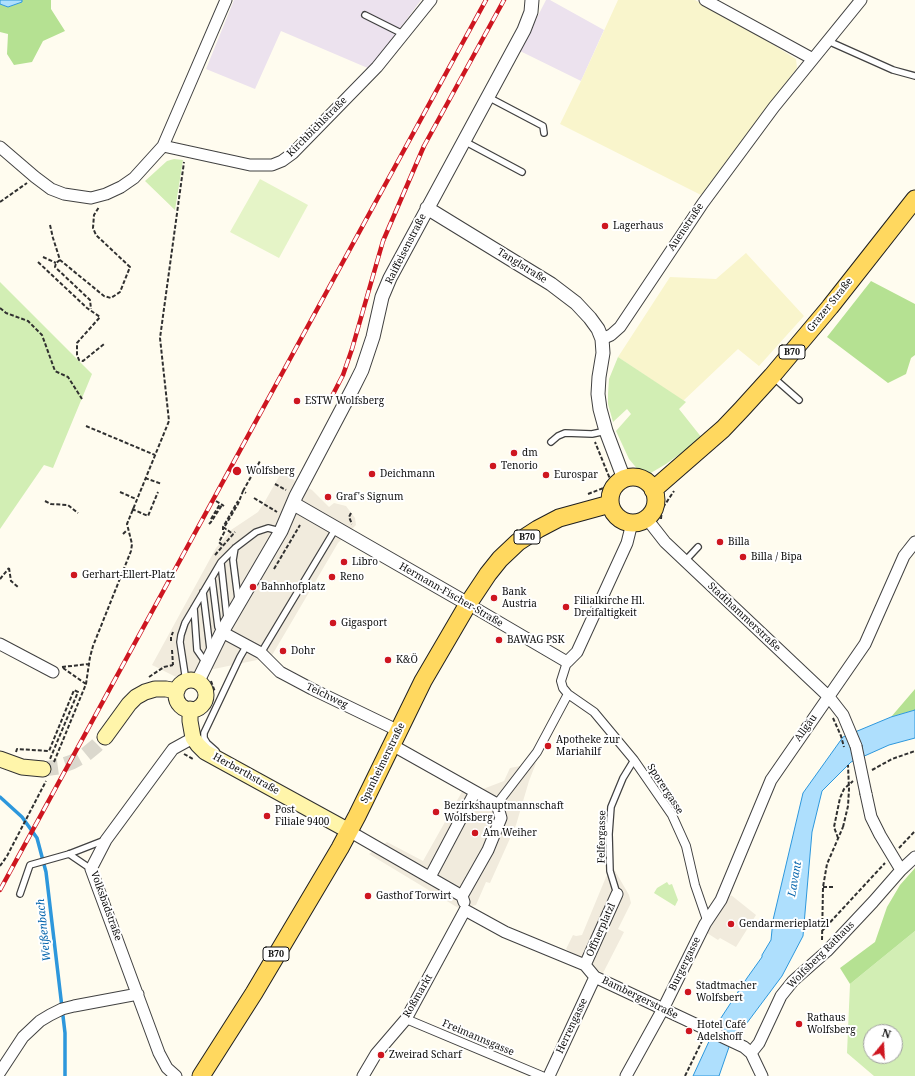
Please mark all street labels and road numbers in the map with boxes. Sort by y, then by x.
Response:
street label: Kirchbichlstraße [285,95,349,159]
street label: Auenstraße [666,201,706,253]
street label: Raiffeisenstraße [383,212,429,286]
street label: Tanglstraße [495,246,549,286]
street label: Grazer Straße [805,276,855,334]
road number: B70 [779,345,805,359]
road number: B70 [514,530,540,544]
street label: Hermann-Fischer-Straße [397,560,505,630]
street label: Stadthammerstraße [705,580,783,654]
street label: Teichweg [304,681,350,711]
street label: Allgäu [792,712,820,744]
street label: Spanheimerstraße [358,721,408,805]
street label: Herberthstraße [211,751,281,797]
street label: Sporergasse [644,762,686,816]
street label: Felfergasse [596,810,608,864]
street label: Volksbadstraße [88,870,124,942]
street label: Offnerplatzl [584,901,618,959]
street label: Wolfsberg Rathaus [785,919,857,991]
street label: Burgergasse [667,935,703,993]
road number: B70 [263,947,289,961]
street label: Roßmarkt [401,972,435,1020]
street label: Bambergerstraße [600,974,680,1022]
street label: Herrengasse [554,996,590,1056]
street label: Freimannsgasse [440,1017,516,1059]

